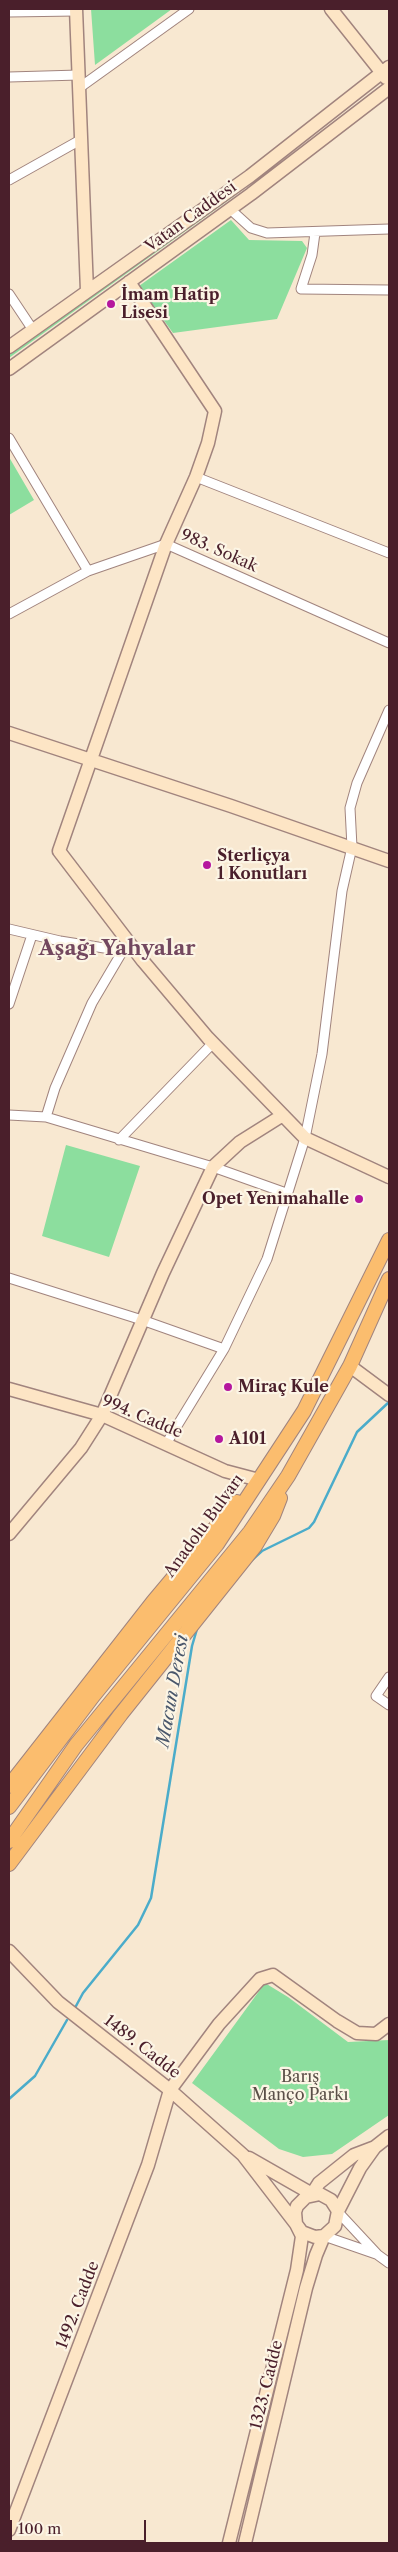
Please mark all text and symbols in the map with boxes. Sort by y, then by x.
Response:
street label: Vatan Caddesi [142,178,240,256]
place label: İmam Hatip Lisesi [121,285,220,323]
marker: İmam Hatip Lisesi [105,298,117,310]
street label: 983. Sokak [178,526,260,576]
place label: Sterliçya 1 Konutları [217,846,307,884]
marker: Sterliçya 1 Konutları [201,859,213,871]
district label: Aşağı Yahyalar [38,936,196,962]
place label: Opet Yenimahalle [202,1189,349,1209]
marker: Opet Yenimahalle [353,1193,365,1205]
place label: Miraç Kule [238,1377,329,1397]
marker: Miraç Kule [222,1381,234,1393]
street label: 994. Cadde [99,1391,185,1443]
place label: A101 [229,1429,266,1449]
marker: A101 [213,1433,225,1445]
street label: Anadolu Bulvarı [160,1471,248,1581]
water label: Macun Deresi [152,1633,194,1749]
street label: 1489. Cadde [100,2011,184,2083]
park label: Barış Manço Parkı [252,2067,348,2105]
street label: 1492. Cadde [53,2259,103,2351]
street label: 1323. Cadde [247,2338,287,2432]
scale bar [12,2510,149,2542]
text: 100 m [18,2519,61,2538]

